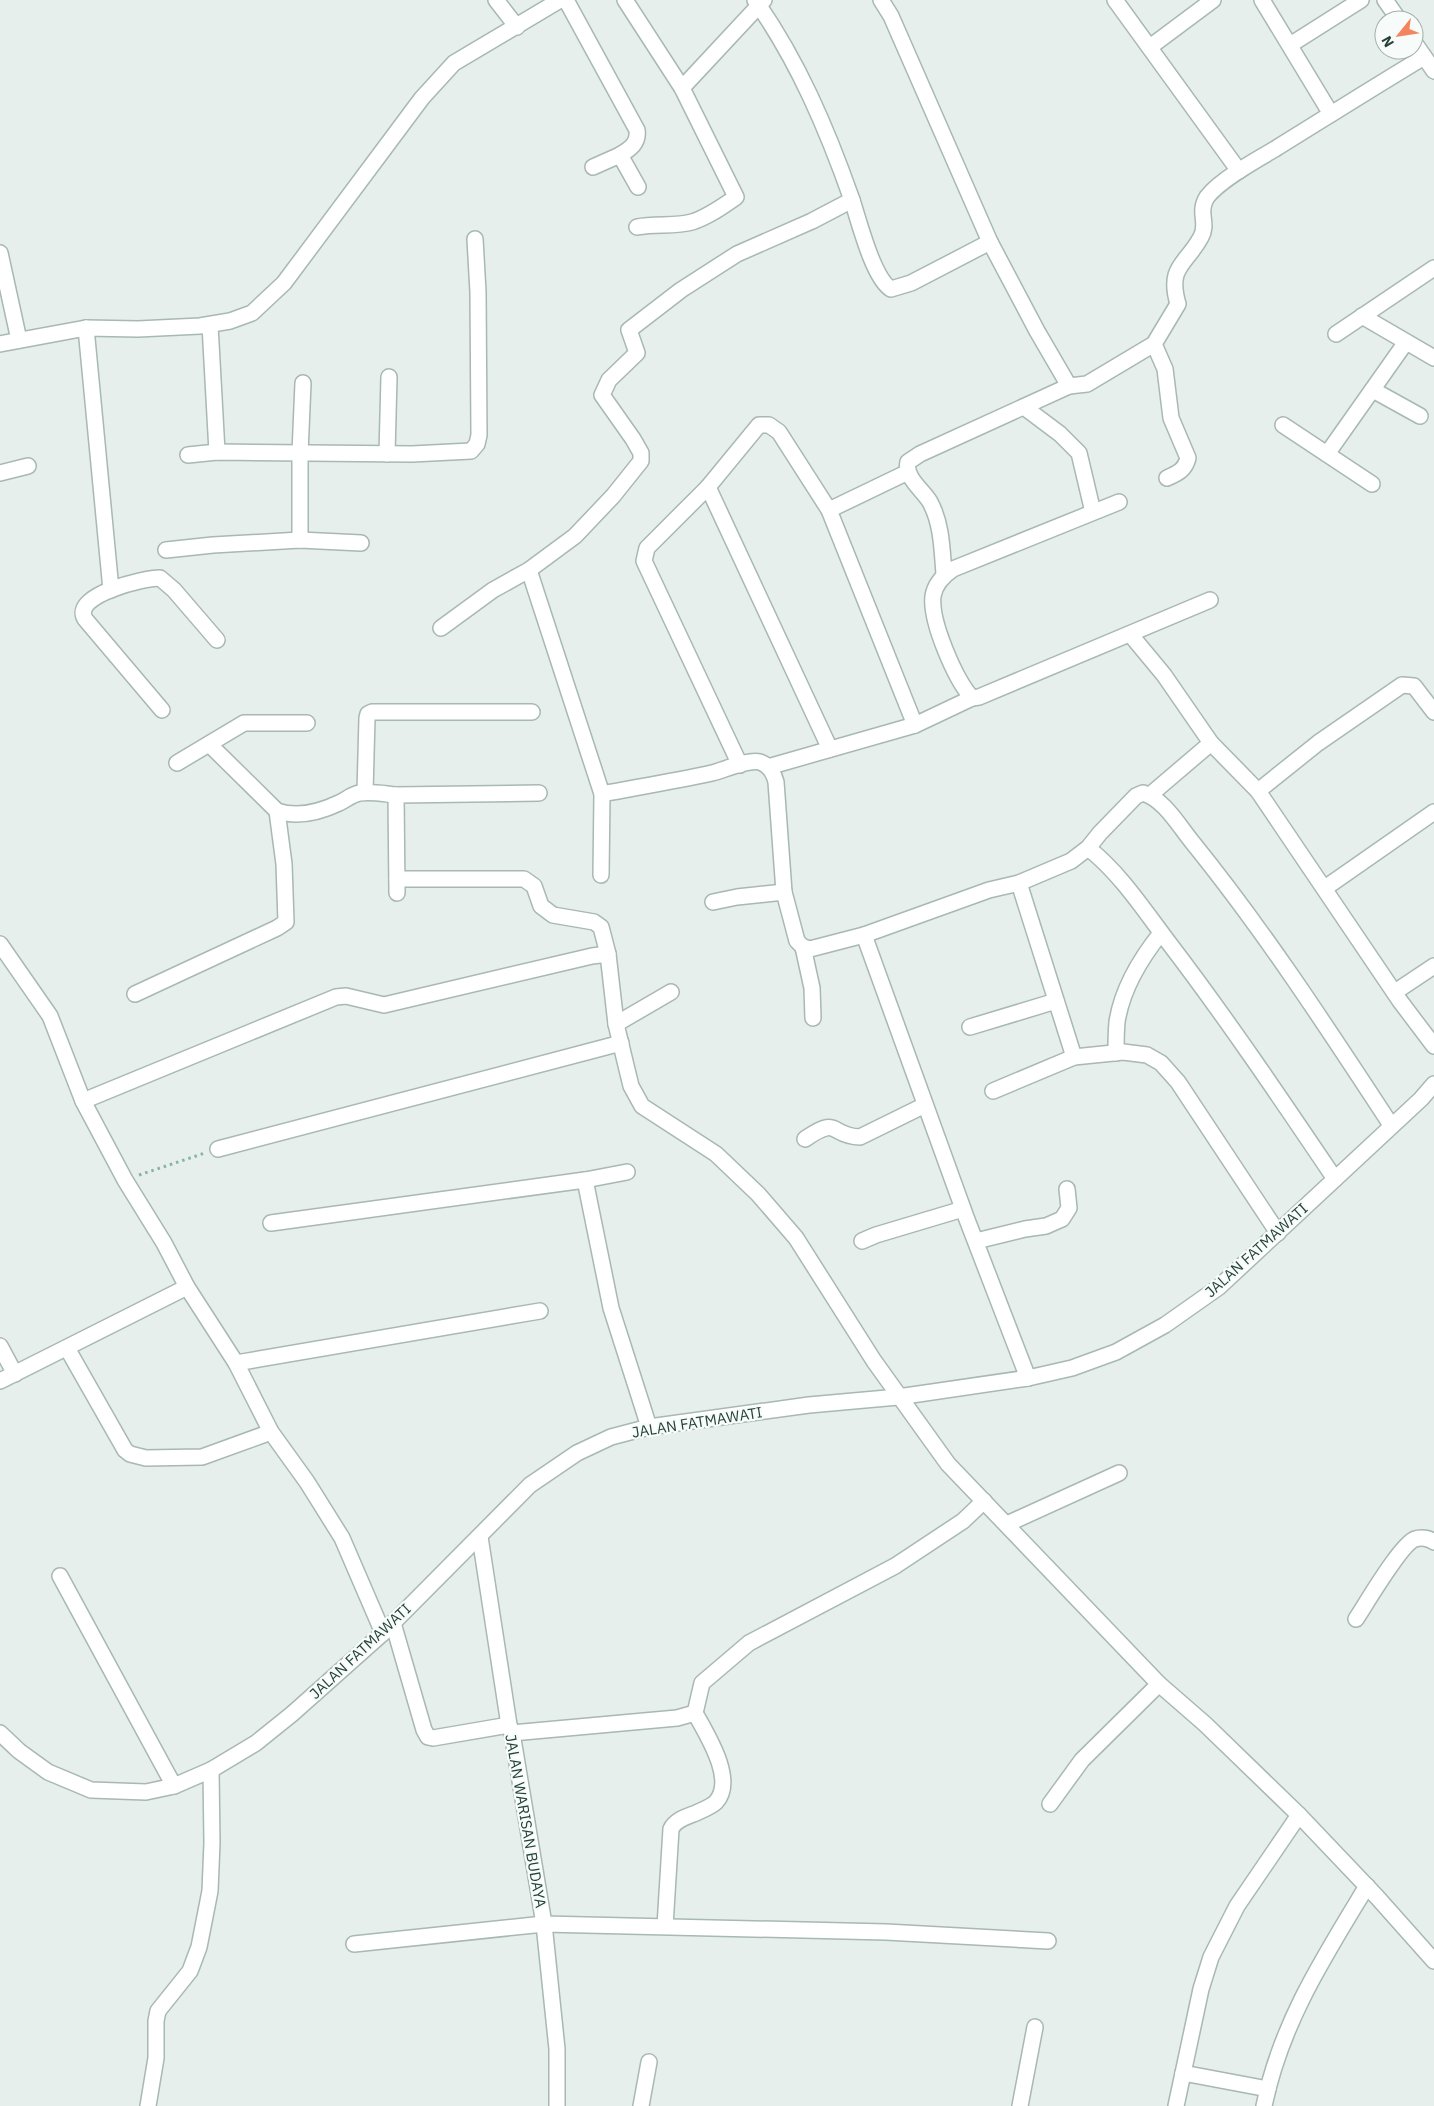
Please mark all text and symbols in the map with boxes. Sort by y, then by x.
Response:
north arrow [1374,10,1424,60]
text: N [1377,33,1398,50]
street label: JALAN FATMAWATI [1201,1199,1311,1301]
street label: JALAN FATMAWATI [630,1402,764,1442]
street label: JALAN FATMAWATI [305,1599,415,1703]
street label: JALAN WARISAN BUDAYA [501,1733,551,1910]

